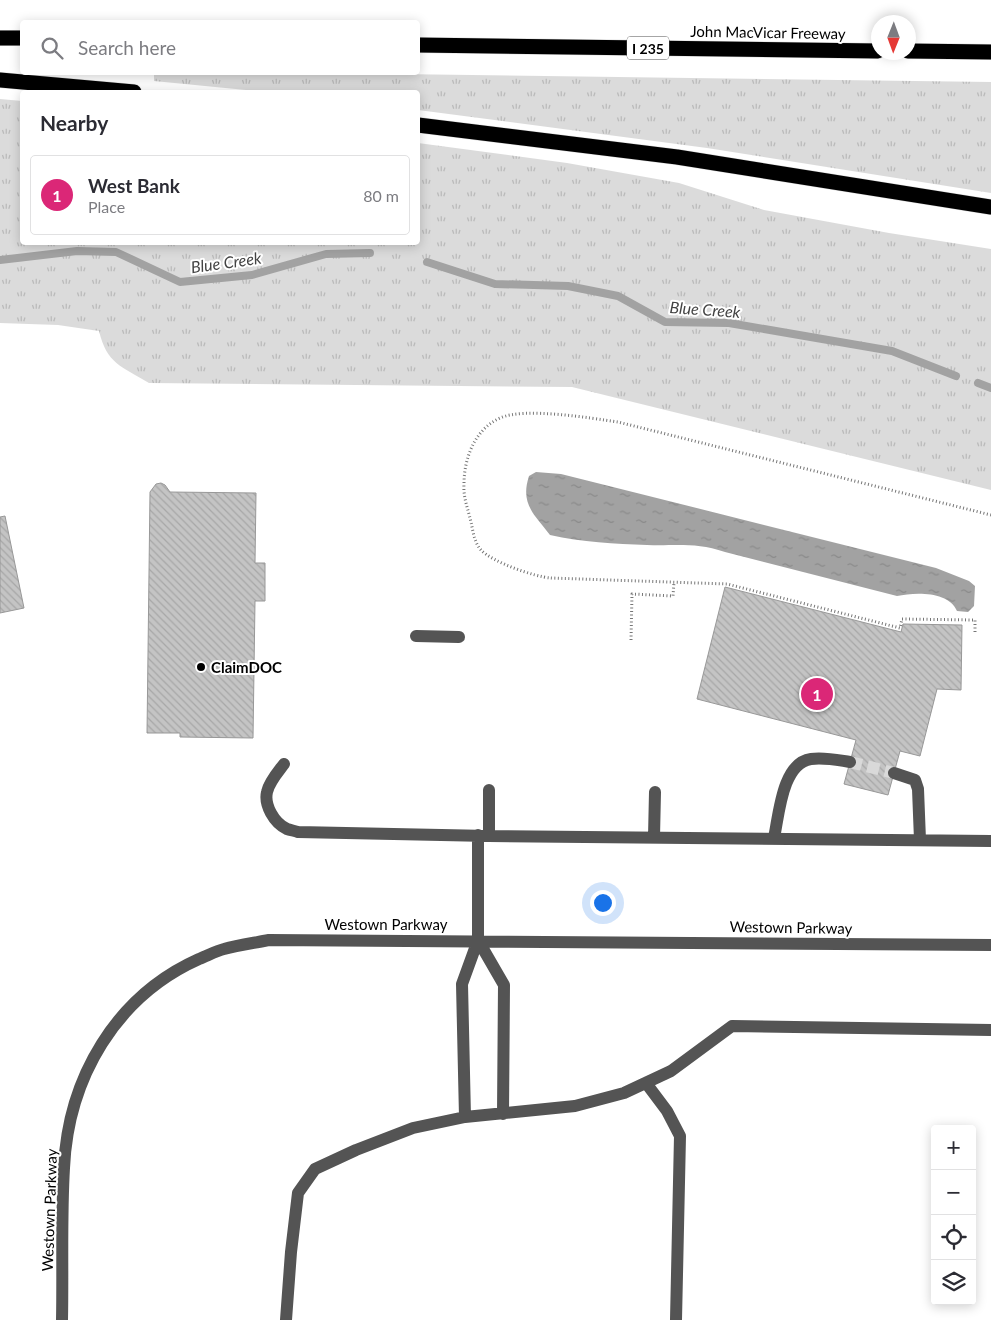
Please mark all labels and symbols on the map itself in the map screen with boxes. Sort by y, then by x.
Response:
north arrow [871,15,916,60]
street label: John MacVicar Freeway [690,22,846,42]
road number: I 235 [627,36,669,59]
water label: Blue Creek [190,248,263,276]
water label: Blue Creek [669,297,741,321]
place label: ClaimDOC [211,658,282,676]
marker: ClaimDOC [195,661,207,673]
pin: 1 [801,675,833,713]
your location [590,890,616,916]
street label: Westown Parkway [325,915,448,933]
street label: Westown Parkway [729,917,853,937]
street label: Westown Parkway [38,1148,60,1272]

